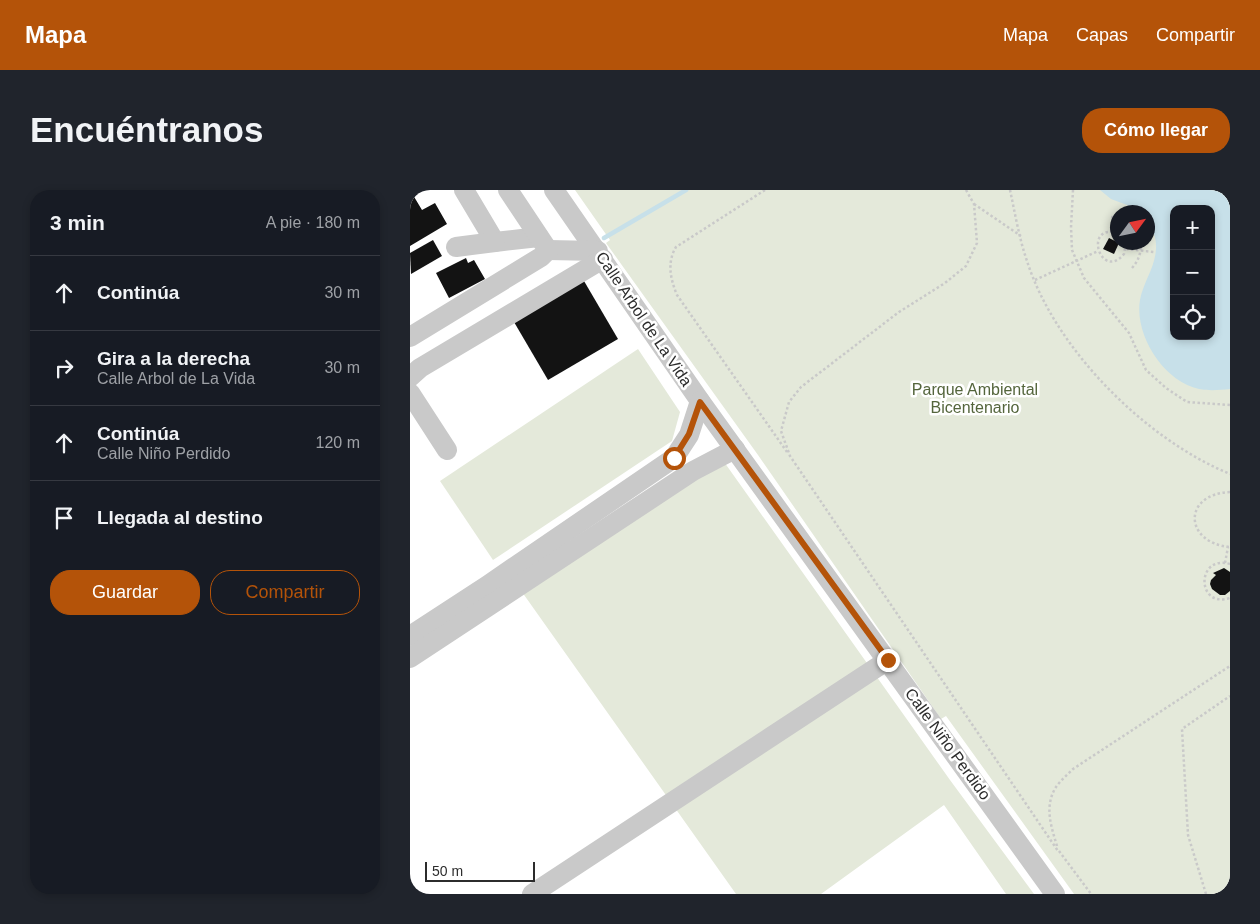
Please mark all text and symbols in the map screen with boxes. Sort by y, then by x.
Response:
text: Mapa [25,21,86,48]
text: Mapa [1003,25,1048,45]
text: Capas [1076,25,1128,45]
text: Compartir [1156,25,1235,45]
button: Cómo llegar [1082,108,1230,153]
text: Encuéntranos [30,110,263,149]
north arrow [1110,205,1155,250]
map controls [1170,205,1215,340]
button: + [1170,205,1215,250]
text: 3 min [50,211,105,234]
text: A pie · 180 m [266,214,360,231]
street label: Calle Arbol de La Vida [593,249,695,389]
button: − [1170,250,1215,295]
icon: ahead [50,279,78,307]
text: Continúa [97,282,179,303]
text: 30 m [324,284,360,301]
button: locate [1170,295,1215,340]
text: Gira a la derecha [97,348,250,369]
icon: right [50,354,78,382]
text: 30 m [324,359,360,376]
text: Calle Arbol de La Vida [97,370,255,387]
park label: Parque Ambiental Bicentenario [912,381,1038,416]
text: Continúa [97,423,179,444]
icon: ahead [50,429,78,457]
text: 120 m [316,434,360,451]
text: Calle Niño Perdido [97,445,230,462]
route start [663,447,686,470]
icon: arrive [50,504,78,532]
text: Llegada al destino [97,507,263,528]
button: Guardar [50,570,200,615]
button: Compartir [210,570,360,615]
route end [877,649,900,672]
street label: Calle Niño Perdido [902,685,994,803]
scale bar [425,859,535,882]
text: 50 m [432,863,463,879]

